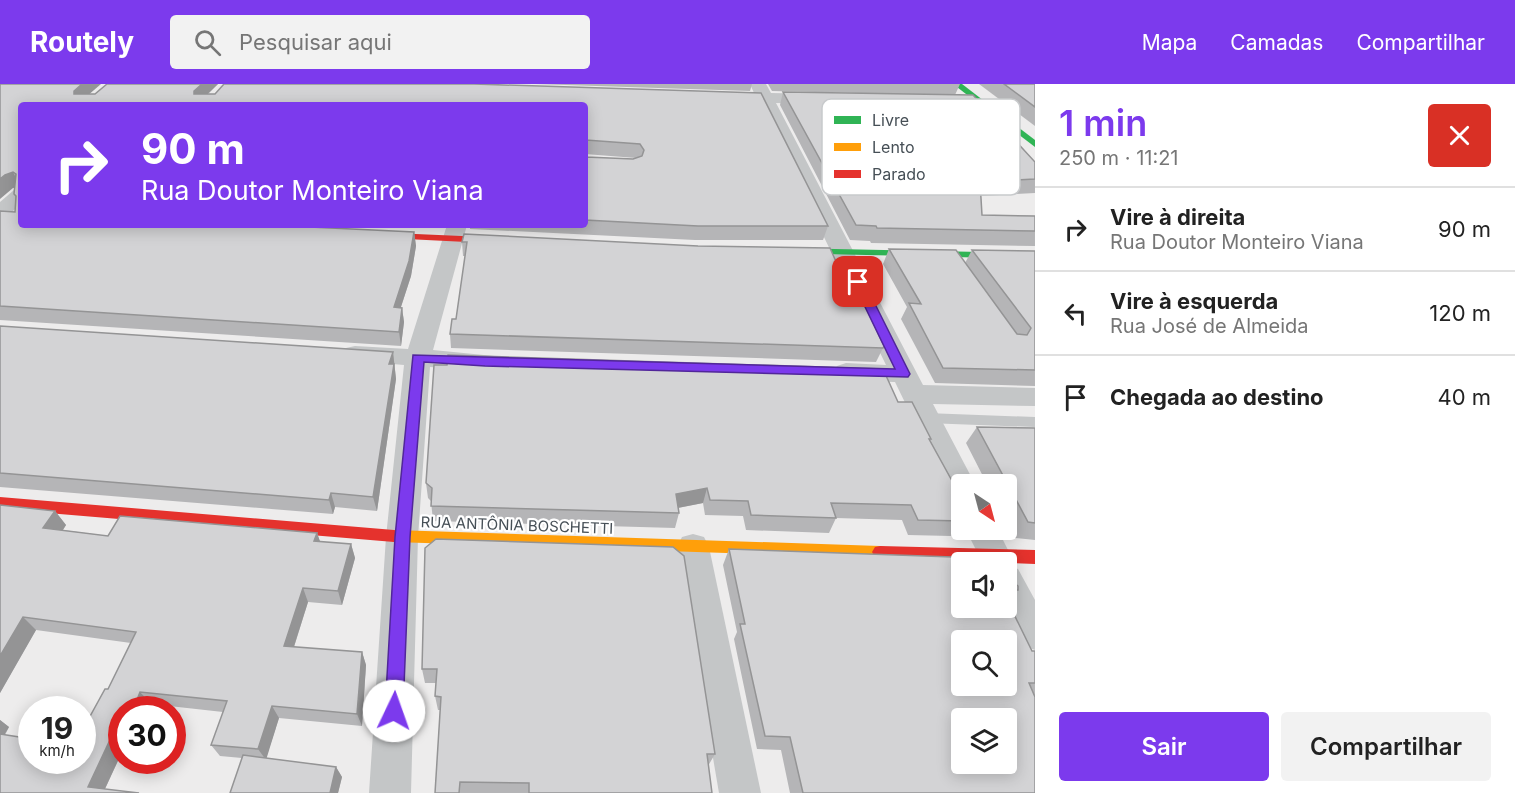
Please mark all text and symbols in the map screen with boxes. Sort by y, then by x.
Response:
search box [170,15,590,69]
text: Routely [30,25,134,59]
icon: search [191,26,224,59]
text: Pesquisar aqui [239,29,392,55]
text: Mapa [1142,30,1197,55]
text: Camadas [1230,30,1323,55]
text: Compartilhar [1356,30,1485,55]
legend [822,99,1020,195]
text: 1 min [1059,101,1147,145]
button: close [1428,104,1491,167]
text: Livre [872,110,909,130]
text: 90 m [141,123,245,174]
icon: right [42,126,120,204]
text: Lento [872,137,915,157]
text: 250 m · 11:21 [1059,146,1179,170]
text: Parado [872,164,926,184]
text: Rua Doutor Monteiro Viana [141,174,484,207]
text: Vire à direita [1110,204,1245,230]
icon: right [1059,213,1092,246]
text: 90 m [1438,216,1491,242]
text: Rua Doutor Monteiro Viana [1110,230,1364,254]
pin [832,256,883,307]
icon: arrive [841,265,874,298]
text: Vire à esquerda [1110,288,1278,314]
icon: left [1059,297,1092,330]
text: 120 m [1429,300,1491,326]
text: Rua José de Almeida [1110,314,1308,338]
icon: arrive [1059,381,1092,414]
text: Chegada ao destino [1110,384,1324,410]
text: 40 m [1437,384,1491,410]
north arrow [951,474,1017,540]
map controls [951,474,1017,774]
street label: RUA ANTÔNIA BOSCHETTI [420,512,614,538]
button: sound [951,552,1017,618]
button: search [951,630,1017,696]
position arrow [362,679,426,743]
speed limit sign: 30 [108,696,186,774]
button: layers [951,708,1017,774]
text: 19 [41,710,73,746]
button: Sair [1059,712,1269,781]
button: Compartilhar [1281,712,1491,781]
text: km/h [39,741,75,760]

